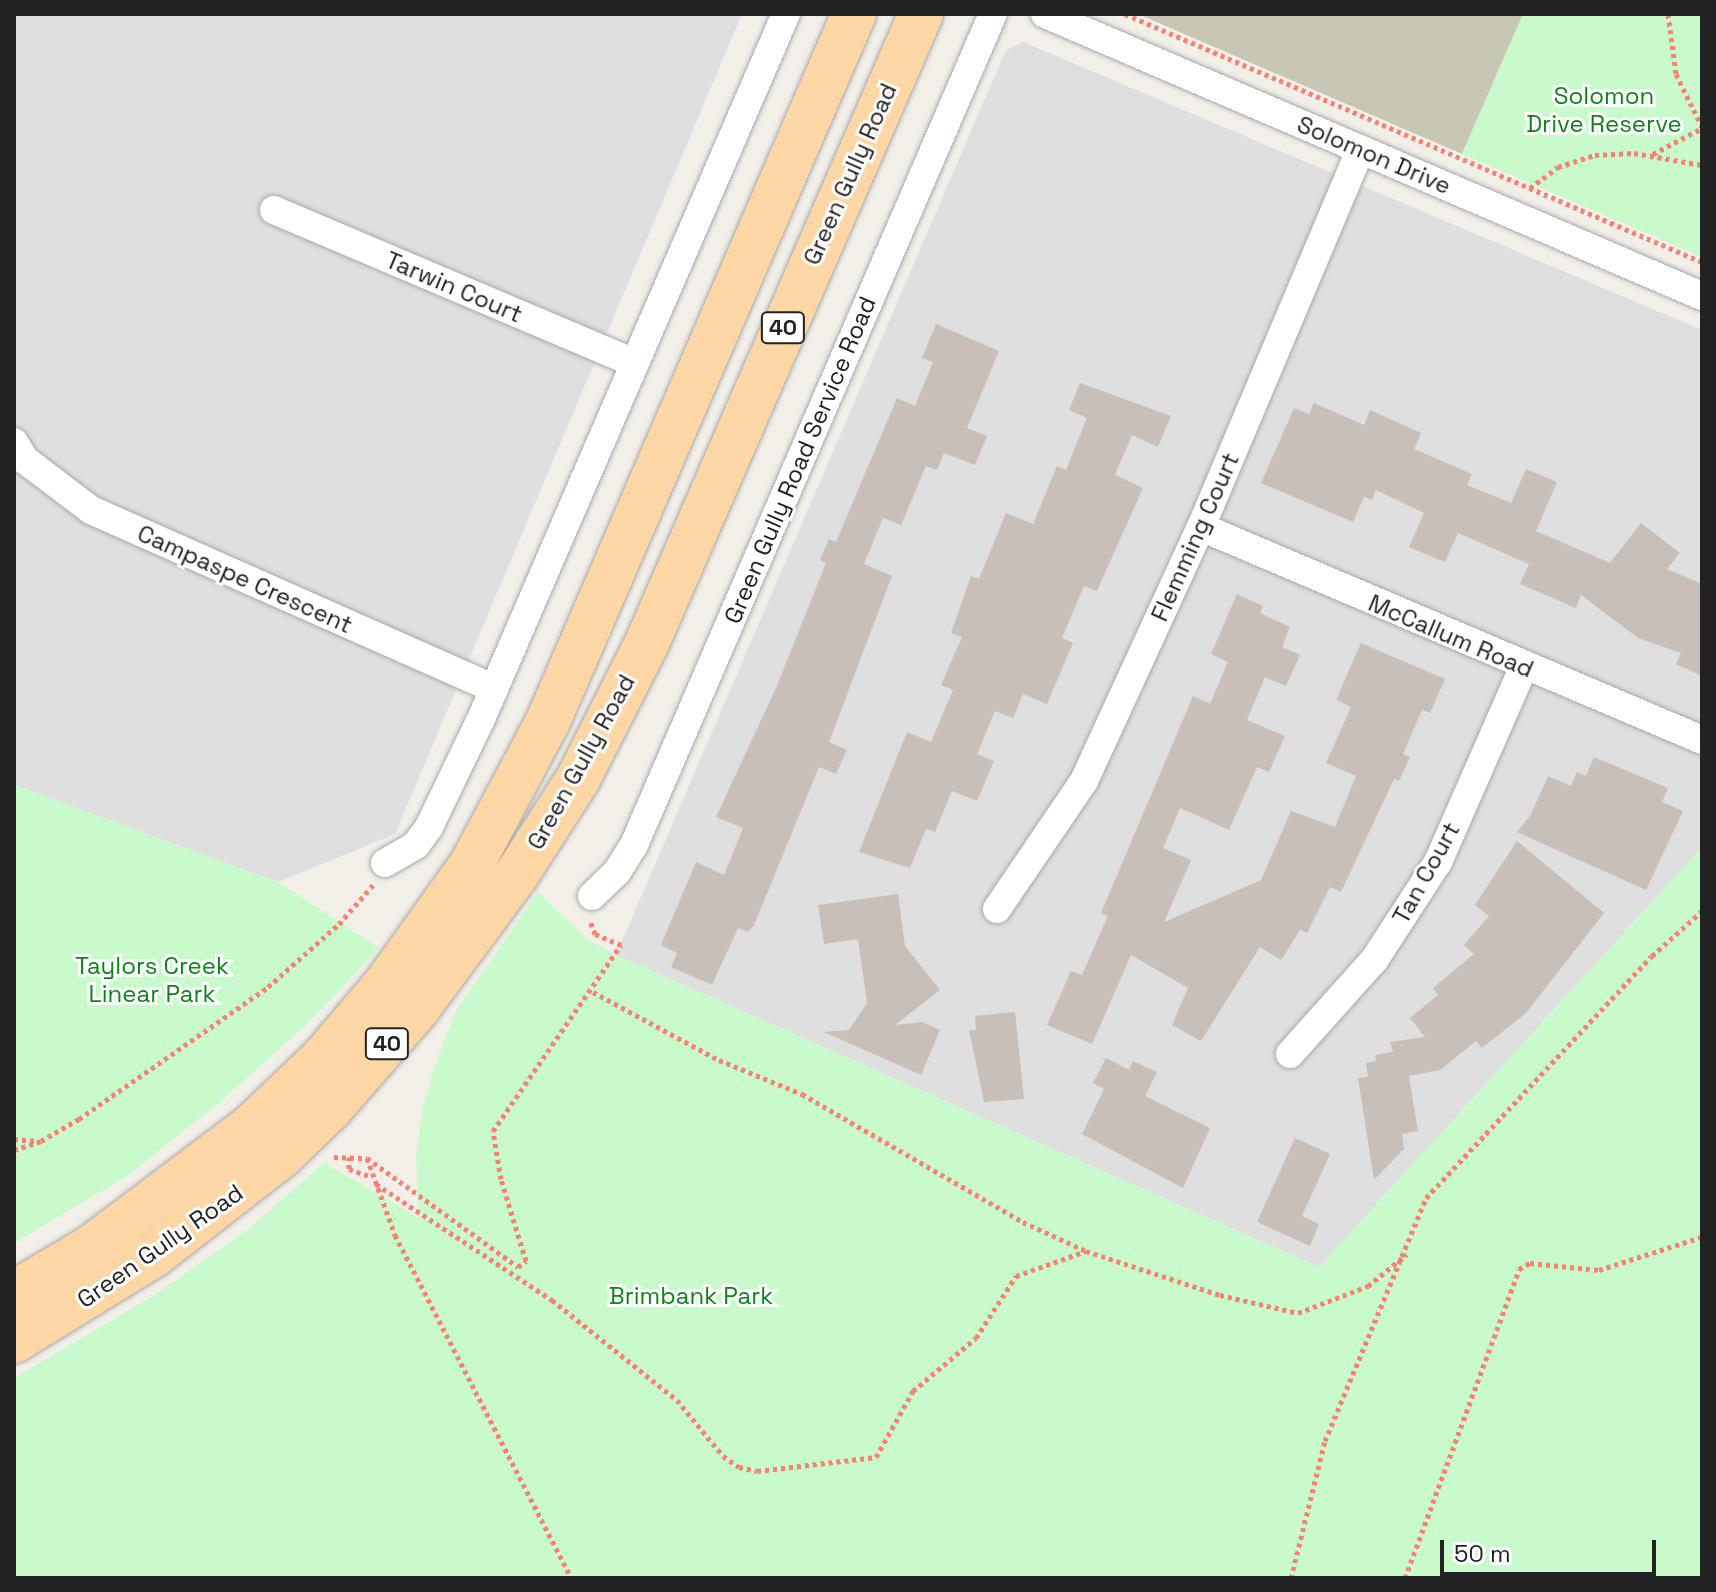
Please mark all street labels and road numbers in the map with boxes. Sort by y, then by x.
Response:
street label: Green Gully Road [797,79,903,269]
street label: Solomon Drive [1293,110,1455,200]
street label: Tarwin Court [381,245,527,329]
street label: Green Gully Road Service Road [718,292,882,628]
road number: 40 [759,310,807,346]
street label: Flemming Court [1145,448,1245,626]
street label: Campaspe Crescent [133,519,357,639]
street label: McCallum Road [1364,588,1538,684]
street label: Green Gully Road [521,669,641,855]
street label: Tan Court [1386,817,1466,929]
road number: 40 [363,1026,411,1062]
street label: Green Gully Road [72,1178,248,1314]

